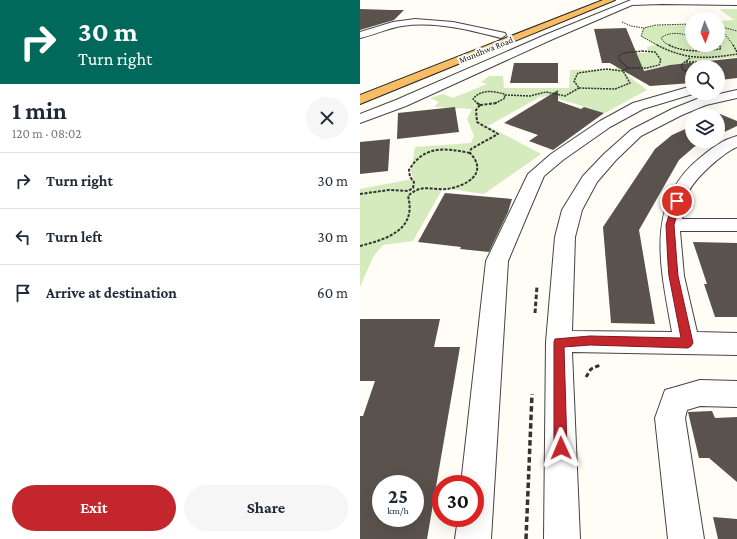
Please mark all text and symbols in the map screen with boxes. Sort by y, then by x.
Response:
north arrow [685,12,725,52]
map controls [685,12,725,148]
icon: right [12,16,64,68]
text: 30 m [78,16,138,47]
street label: Mundhwa Road [458,35,515,65]
text: Turn right [78,49,152,69]
button: search [685,60,725,100]
text: 1 min [12,97,67,124]
button: close [306,97,348,139]
button: layers [685,108,725,148]
text: 120 m · 08:02 [12,126,81,141]
icon: right [12,170,34,192]
text: Turn right [46,173,113,189]
text: 30 m [318,173,348,189]
pin [660,184,694,218]
icon: arrive [666,190,688,212]
icon: left [12,226,34,248]
text: Turn left [46,229,102,245]
text: 30 m [318,229,348,245]
icon: arrive [12,282,34,304]
text: Arrive at destination [46,285,177,301]
text: 60 m [317,285,348,301]
position arrow [540,427,582,469]
speed limit sign: 30 [432,475,484,527]
button: Exit [12,485,176,531]
button: Share [184,485,348,531]
text: 25 [388,485,408,507]
text: km/h [387,505,409,516]

